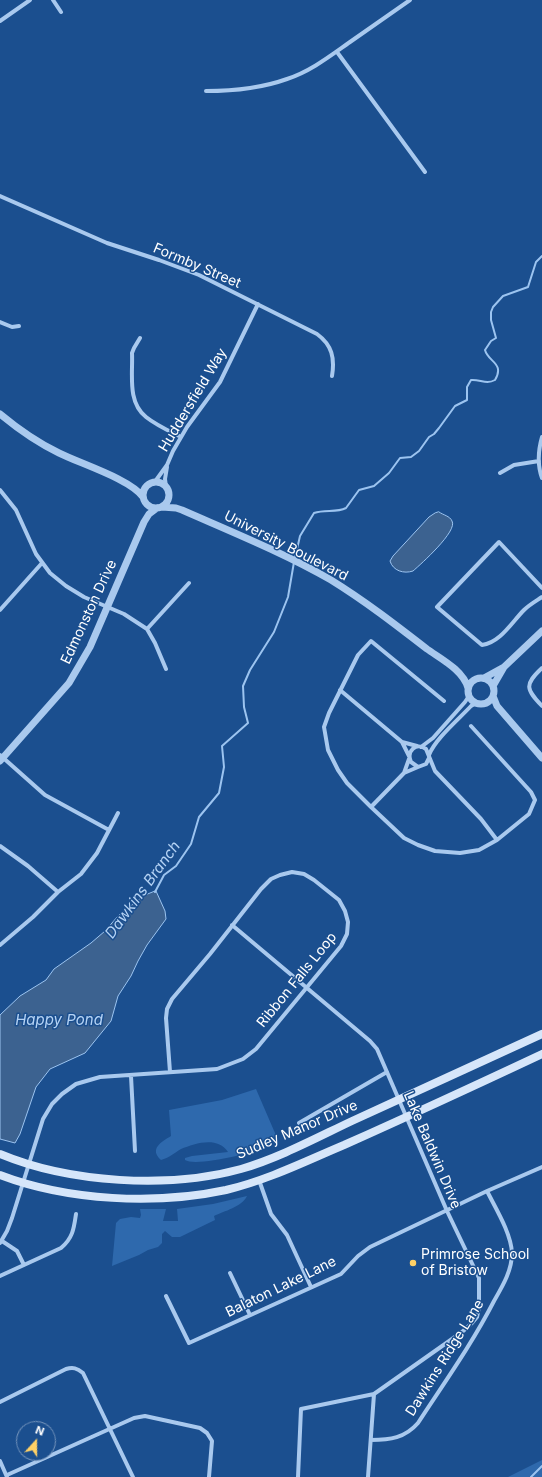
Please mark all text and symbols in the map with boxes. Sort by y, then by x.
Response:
street label: Formby Street [151,240,243,292]
street label: Huddersfield Way [155,345,231,455]
street label: University Boulevard [221,507,351,585]
street label: Edmonston Drive [57,557,121,667]
water label: Dawkins Branch [102,838,184,942]
street label: Ribbon Falls Loop [254,929,340,1031]
water label: Happy Pond [15,1011,103,1029]
street label: Lake Baldwin Drive [400,1089,464,1211]
street label: Sudley Manor Drive [234,1097,360,1163]
place label: Primrose School of Bristow [421,1247,529,1280]
street label: Balaton Lake Lane [223,1253,339,1321]
marker: Primrose School of Bristow [408,1258,418,1268]
street label: Dawkins Ridge Lane [402,1297,488,1419]
north arrow [16,1421,56,1461]
text: N [34,1423,46,1439]

